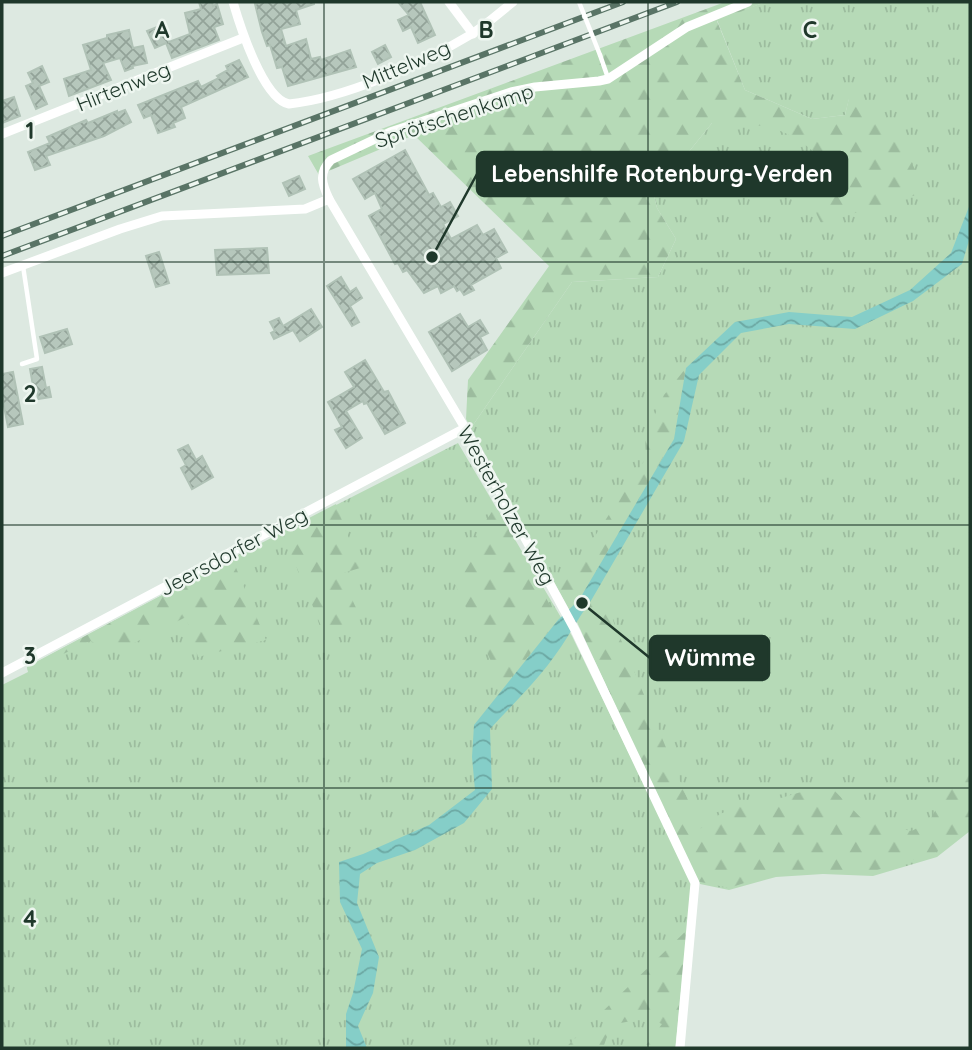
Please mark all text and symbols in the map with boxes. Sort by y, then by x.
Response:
text: A [155,15,170,44]
text: B [478,15,494,44]
text: C [803,15,817,44]
street label: Mittelweg [358,34,454,94]
street label: Hirtenweg [72,55,174,117]
street label: Sprötschenkamp [371,77,537,153]
text: 1 [26,116,34,145]
callout: Lebenshilfe Rotenburg-Verden [477,152,847,196]
text: Lebenshilfe Rotenburg-Verden [491,159,833,188]
text: 2 [23,379,37,408]
street label: Westerholzer Weg [452,421,562,589]
street label: Jeersdorfer Weg [154,501,312,601]
callout: Wümme [650,636,769,680]
text: 3 [24,641,36,670]
text: Wümme [665,643,755,672]
text: 4 [23,904,37,933]

